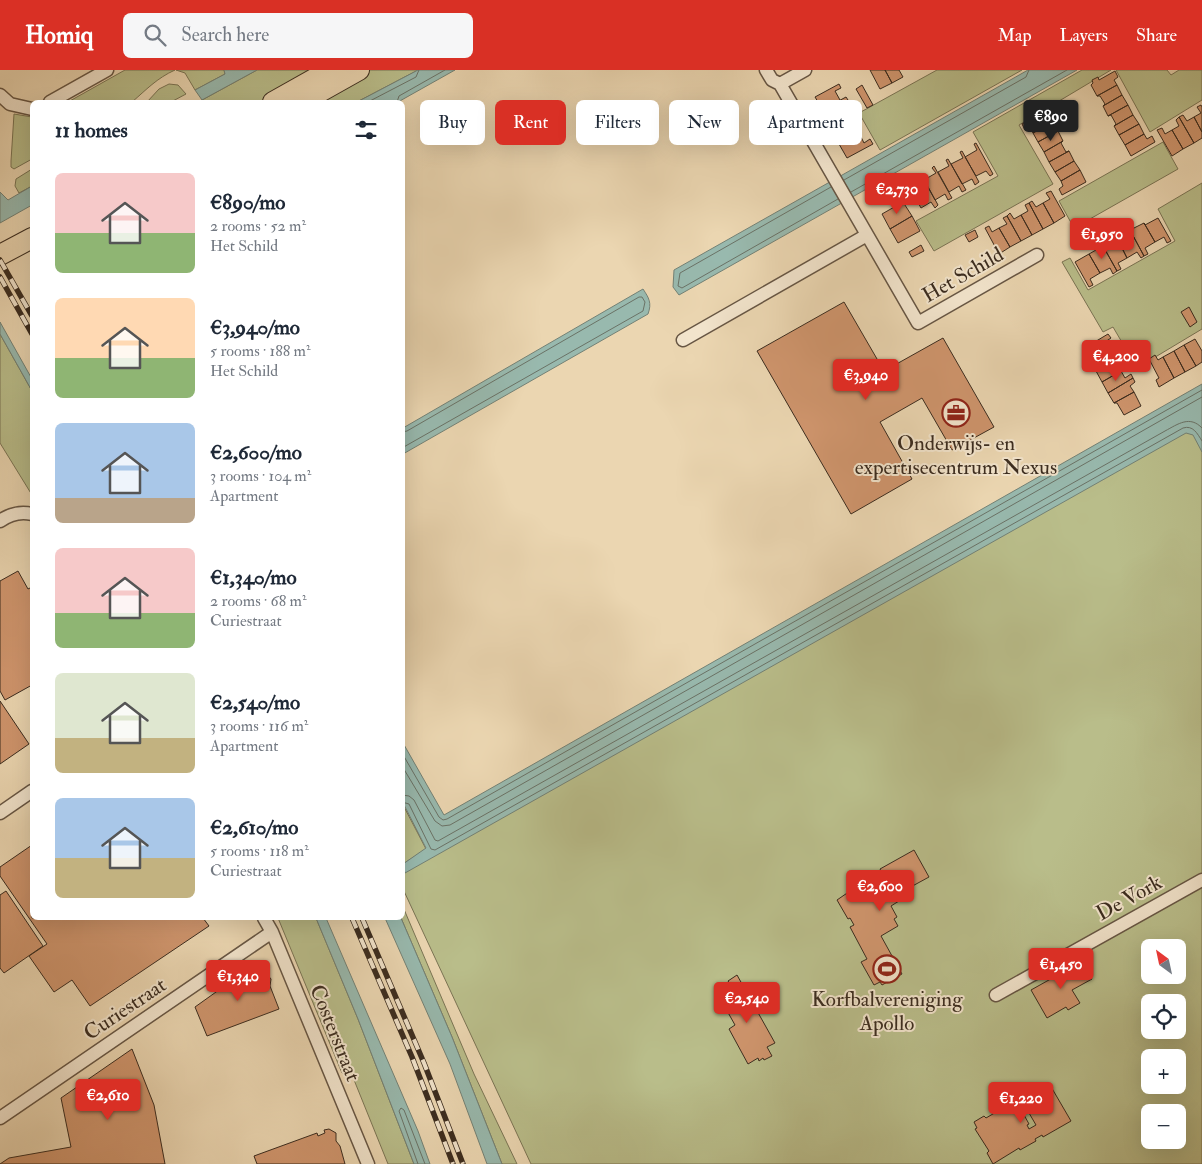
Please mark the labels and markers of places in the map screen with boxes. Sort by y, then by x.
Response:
pin: €890 [1021,100,1081,142]
pin: €2,730 [856,172,938,215]
pin: €1,950 [1061,218,1143,260]
pin: €4,200 [1075,340,1157,382]
pin: €3,940 [825,358,907,401]
office icon: Onderwijs- en expertisecentrum Nexus [941,398,971,428]
place label: Onderwijs- en expertisecentrum Nexus [855,430,1057,481]
pin: €2,600 [839,870,921,912]
pin: €1,450 [1020,948,1102,990]
sports icon: Korfbalvereniging Apollo [872,954,902,984]
pin: €1,340 [197,960,279,1002]
pin: €2,540 [706,982,788,1024]
place label: Korfbalvereniging Apollo [812,986,963,1037]
pin: €2,610 [67,1078,149,1121]
pin: €1,220 [980,1082,1062,1124]

